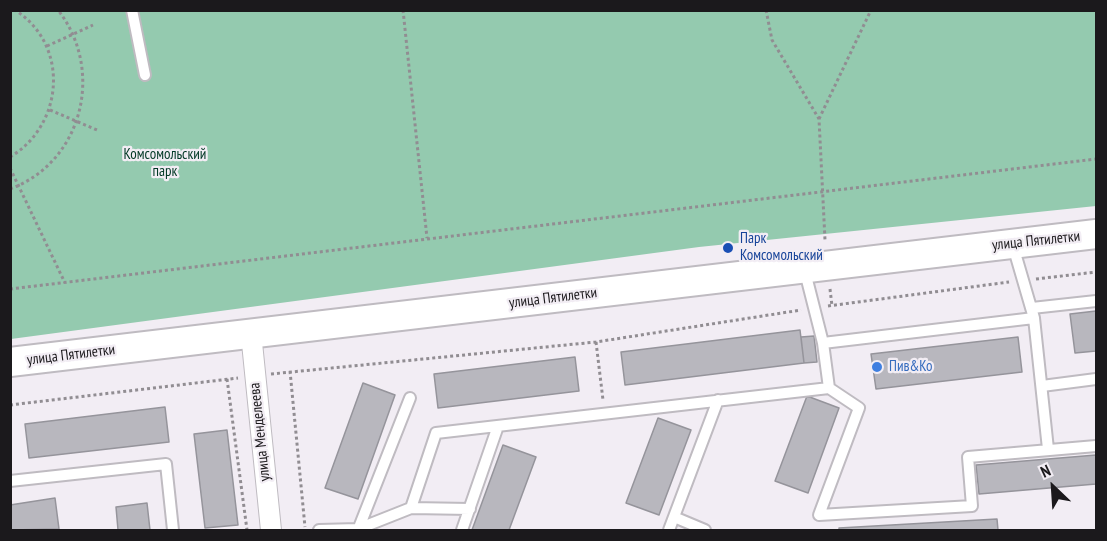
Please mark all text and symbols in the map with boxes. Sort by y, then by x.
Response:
park label: Комсомольский парк [124,146,206,181]
street label: улица Пятилетки [991,227,1081,255]
place label: Парк Комсомольский [740,230,823,265]
marker: Парк Комсомольский [721,241,735,255]
street label: улица Пятилетки [508,284,598,312]
street label: улица Пятилетки [26,341,116,369]
place label: Пив&Ко [889,358,933,376]
marker: Пив&Ко [870,360,884,374]
street label: улица Менделеева [246,382,274,482]
north arrow [1023,457,1083,517]
text: N [1037,460,1054,482]

